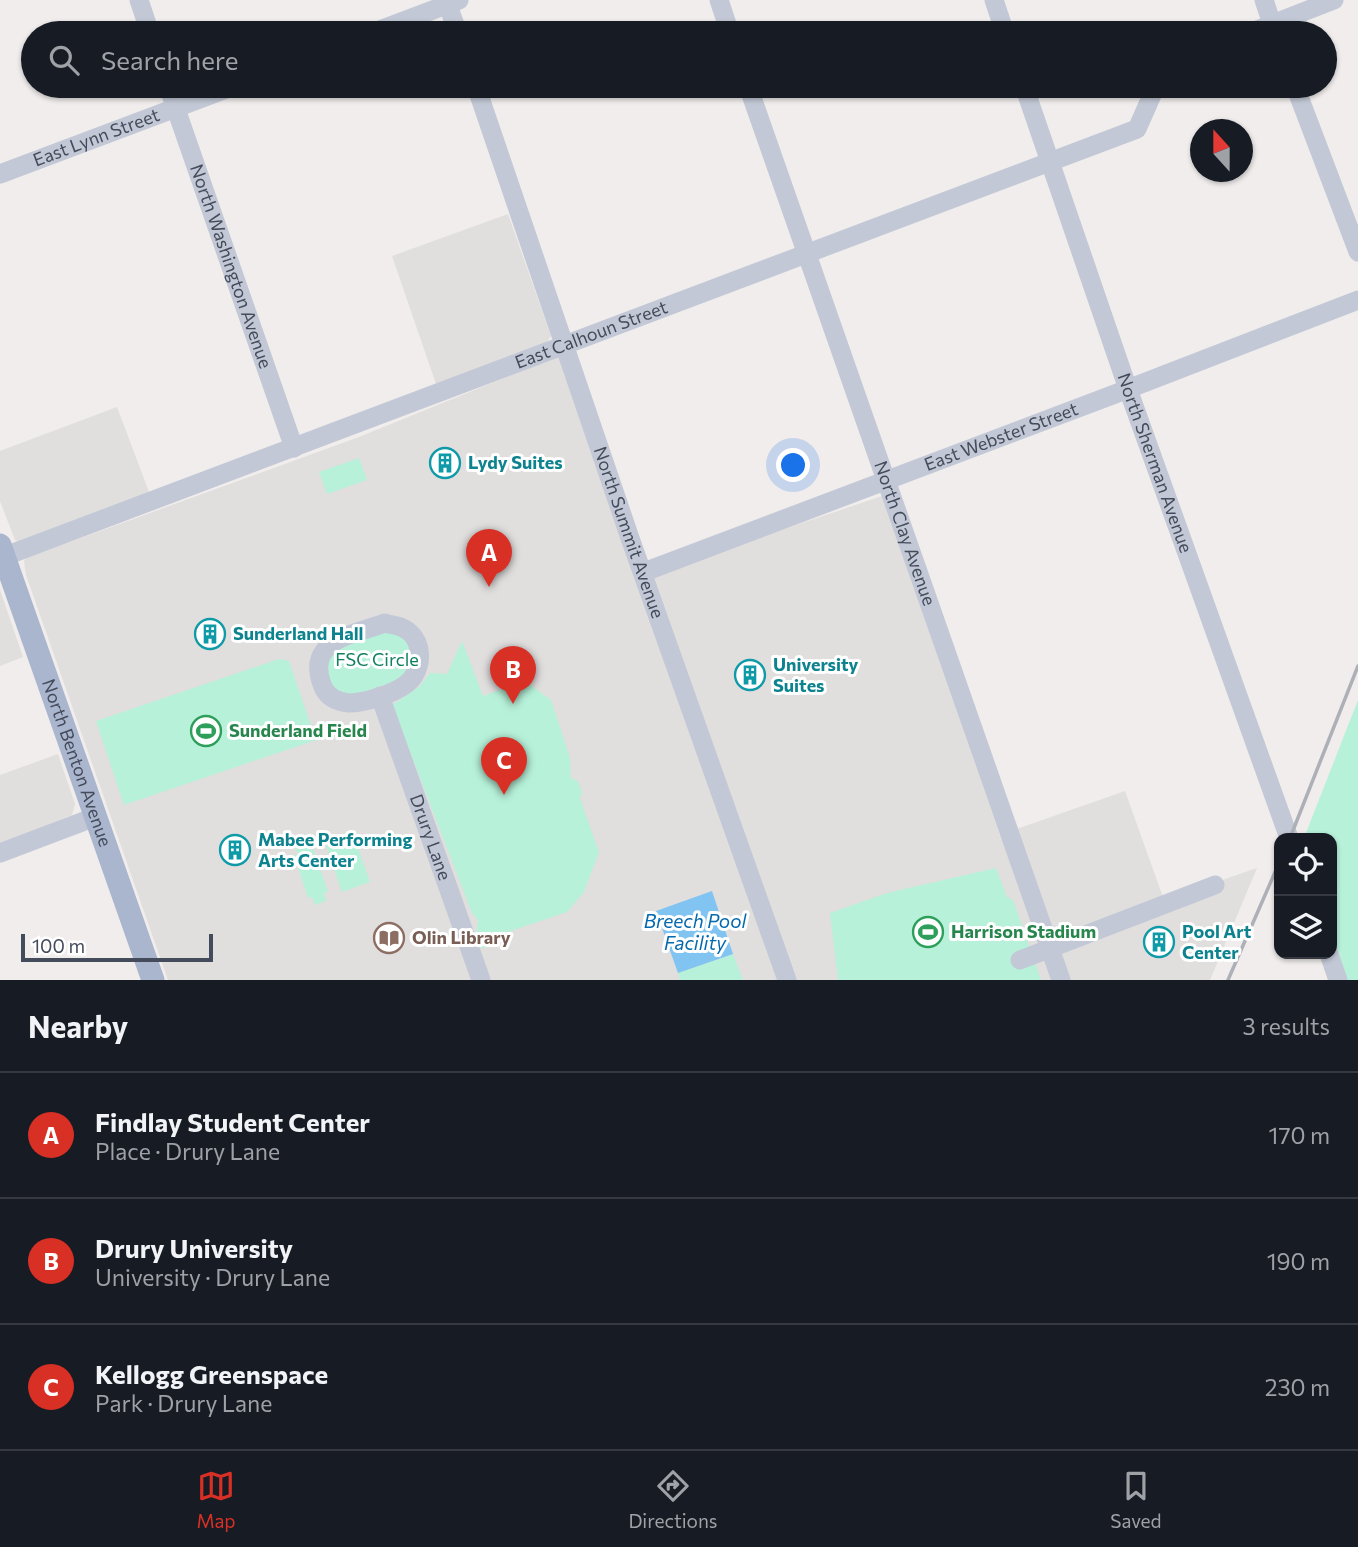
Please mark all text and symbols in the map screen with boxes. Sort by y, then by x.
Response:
search box [21,21,1337,98]
icon: search [45,41,83,79]
text: Search here [101,44,239,75]
street label: East Lynn Street [30,103,162,171]
north arrow [1190,119,1253,182]
street label: North Washington Avenue [186,161,277,371]
street label: East Calhoun Street [512,295,670,373]
street label: North Sherman Avenue [1113,370,1198,555]
street label: East Webster Street [921,397,1081,475]
street label: North Summit Avenue [590,444,670,621]
building icon: Lydy Suites [428,446,462,480]
your location [776,448,810,482]
place label: Lydy Suites [468,451,563,473]
street label: North Clay Avenue [870,458,941,608]
pin: A [466,529,512,587]
building icon: Sunderland Hall [193,617,227,651]
place label: Sunderland Hall [233,622,364,644]
pin: B [490,646,536,704]
park label: FSC Circle [335,648,419,670]
place label: University Suites [773,653,859,696]
building icon: University Suites [733,658,767,692]
street label: North Benton Avenue [38,676,117,849]
sports icon: Sunderland Field [189,714,223,748]
place label: Sunderland Field [229,719,367,741]
pin: C [481,737,527,795]
street label: Drury Lane [406,791,457,883]
place label: Mabee Performing Arts Center [258,828,412,871]
building icon: Mabee Performing Arts Center [218,833,252,867]
map controls [1274,833,1337,959]
button: locate [1274,833,1337,896]
button: layers [1274,896,1337,959]
water label: Breech Pool Facility [644,909,747,954]
sports icon: Harrison Stadium [911,915,945,949]
place label: Harrison Stadium [951,920,1096,942]
place label: Pool Art Center [1182,920,1252,963]
library icon: Olin Library [372,921,406,955]
building icon: Pool Art Center [1142,925,1176,959]
place label: Olin Library [412,926,511,948]
scale bar [21,931,214,963]
text: 100 m [32,934,85,957]
text: Nearby [28,1007,128,1044]
text: 3 results [1243,1012,1330,1040]
text: Findlay Student Center [95,1106,370,1137]
text: A [43,1121,59,1149]
text: 170 m [1269,1121,1330,1149]
text: Place · Drury Lane [95,1137,280,1165]
text: Drury University [95,1232,293,1263]
text: B [43,1247,59,1275]
text: 190 m [1267,1247,1330,1275]
text: University · Drury Lane [95,1263,330,1291]
text: Kellogg Greenspace [95,1358,328,1389]
text: C [43,1373,59,1401]
text: 230 m [1265,1373,1330,1401]
text: Park · Drury Lane [95,1389,272,1417]
tab: Map [196,1467,236,1532]
tab: Directions [628,1467,718,1532]
tab: Saved [1110,1467,1162,1532]

